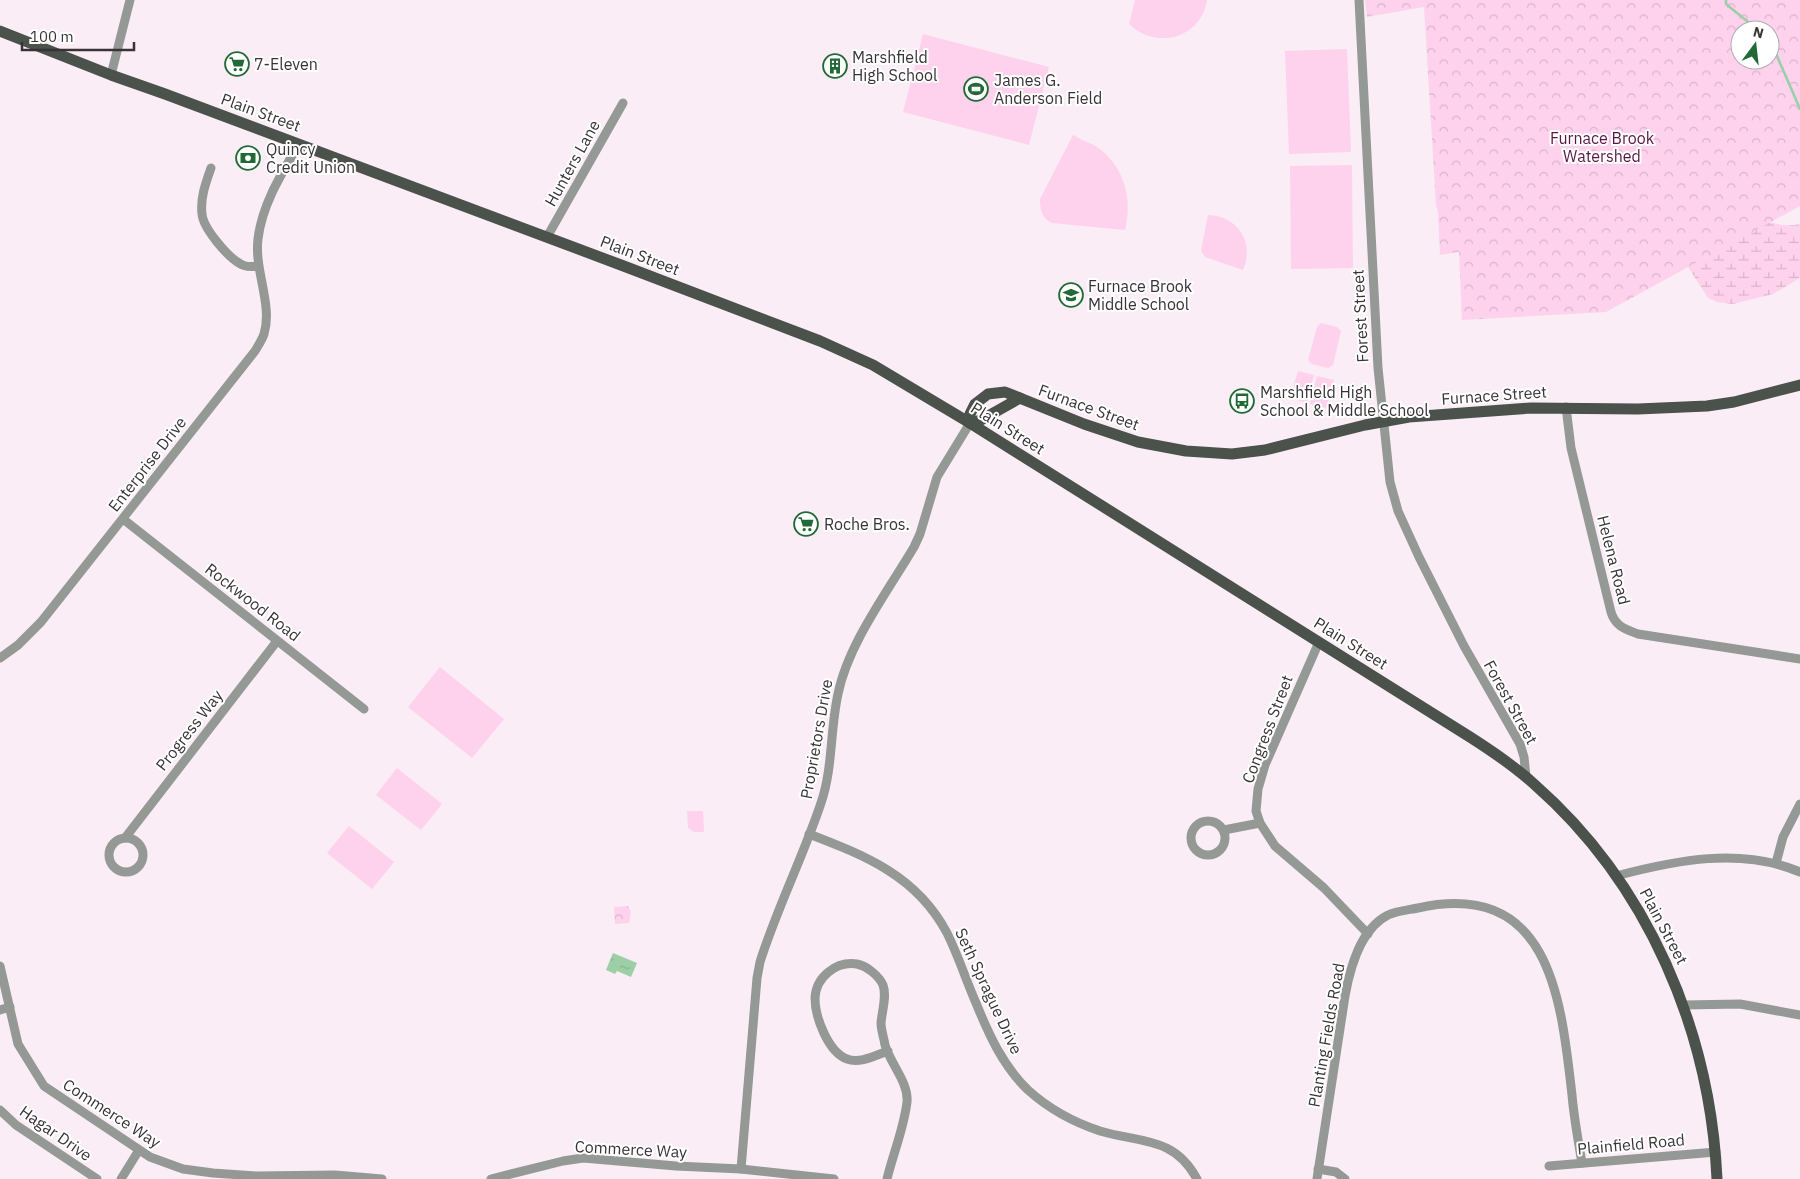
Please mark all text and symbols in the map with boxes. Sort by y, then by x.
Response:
scale bar [22,20,135,52]
north arrow [1730,20,1780,70]
text: N [1751,22,1766,42]
text: 100 m [30,27,74,46]
place label: Marshfield High School [852,47,937,85]
supermarket icon: 7-Eleven [224,51,250,77]
building icon: Marshfield High School [822,53,848,79]
place label: 7-Eleven [254,54,318,74]
place label: James G. Anderson Field [994,70,1102,108]
sports icon: James G. Anderson Field [963,76,989,102]
street label: Plain Street [218,88,304,136]
street label: Hunters Lane [540,116,604,210]
park label: Furnace Brook Watershed [1550,128,1655,166]
place label: Quincy Credit Union [266,139,355,177]
bank icon: Quincy Credit Union [235,145,261,171]
street label: Plain Street [598,231,682,279]
street label: Forest Street [1348,269,1372,363]
place label: Furnace Brook Middle School [1088,276,1193,314]
school or university icon: Furnace Brook Middle School [1058,282,1084,308]
street label: Furnace Street [1036,380,1142,434]
street label: Furnace Street [1441,381,1547,409]
place label: Marshfield High School & Middle School [1260,382,1429,420]
bus stop icon: Marshfield High School & Middle School [1229,388,1255,414]
street label: Plain Street [967,397,1049,459]
street label: Enterprise Drive [104,412,190,516]
supermarket icon: Roche Bros. [793,511,819,537]
street label: Helena Road [1593,513,1635,607]
place label: Roche Bros. [824,514,910,534]
street label: Rockwood Road [201,559,305,645]
street label: Plain Street [1310,612,1392,674]
street label: Forest Street [1480,656,1542,748]
street label: Congress Street [1237,672,1297,786]
street label: Proprietors Drive [796,677,836,800]
street label: Progress Way [151,686,227,774]
street label: Plain Street [1636,885,1692,967]
street label: Seth Sprague Drive [951,925,1027,1057]
street label: Planting Fields Road [1303,961,1349,1109]
street label: Commerce Way [59,1074,165,1152]
street label: Hagar Drive [16,1101,96,1165]
street label: Plainfield Road [1576,1129,1686,1159]
street label: Commerce Way [574,1136,688,1162]

